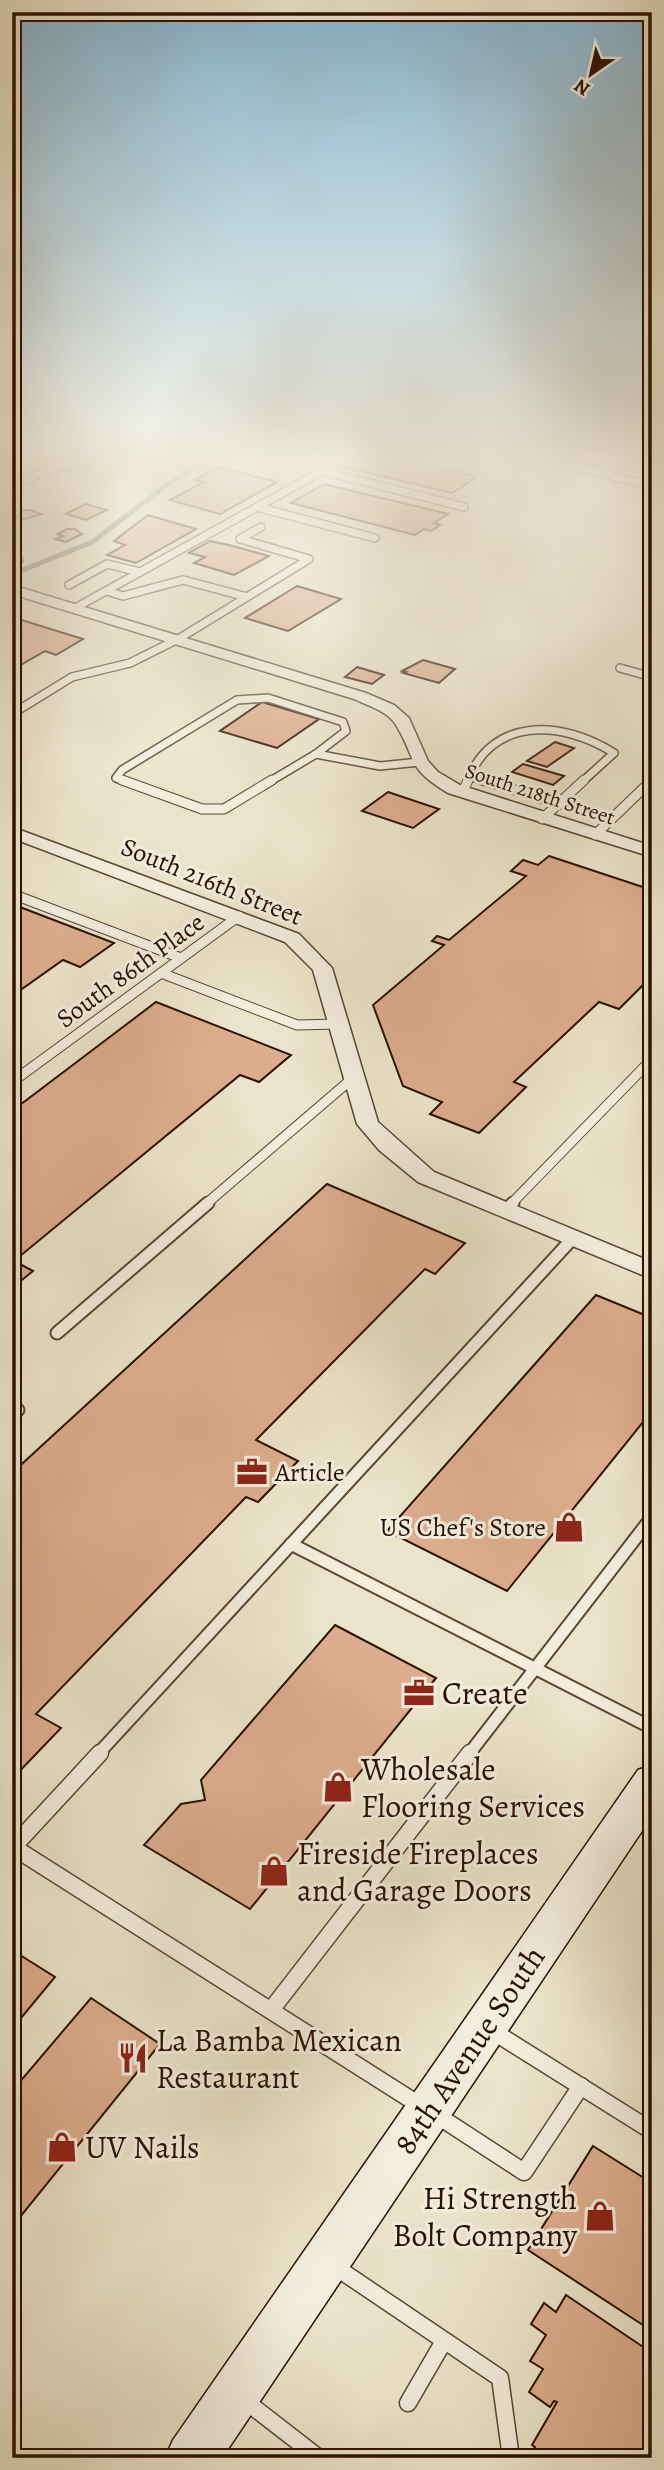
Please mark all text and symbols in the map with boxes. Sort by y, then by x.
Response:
north arrow [556,38,626,108]
text: N [569,73,595,102]
street label: South 218th Street [461,757,619,831]
street label: South 216th Street [116,829,308,934]
street label: South 86th Place [49,905,211,1036]
office icon: Article [235,1455,269,1489]
place label: Article [274,1455,345,1490]
place label: US Chef's Store [380,1510,546,1545]
shop icon: US Chef's Store [552,1510,586,1544]
place label: Create [442,1671,527,1715]
office icon: Create [402,1676,436,1710]
place label: Wholesale Flooring Services [360,1747,585,1828]
shop icon: Wholesale Flooring Services [321,1770,355,1804]
place label: Fireside Fireplaces and Garage Doors [297,1831,539,1912]
shop icon: Fireside Fireplaces and Garage Doors [257,1854,291,1888]
street label: 84th Avenue South [383,1937,555,2163]
place label: La Bamba Mexican Restaurant [156,2018,402,2099]
restaurant icon: La Bamba Mexican Restaurant [116,2041,150,2075]
place label: UV Nails [85,2125,200,2169]
shop icon: UV Nails [45,2130,79,2164]
place label: Hi Strength Bolt Company [393,2176,578,2257]
shop icon: Hi Strength Bolt Company [583,2199,617,2233]

